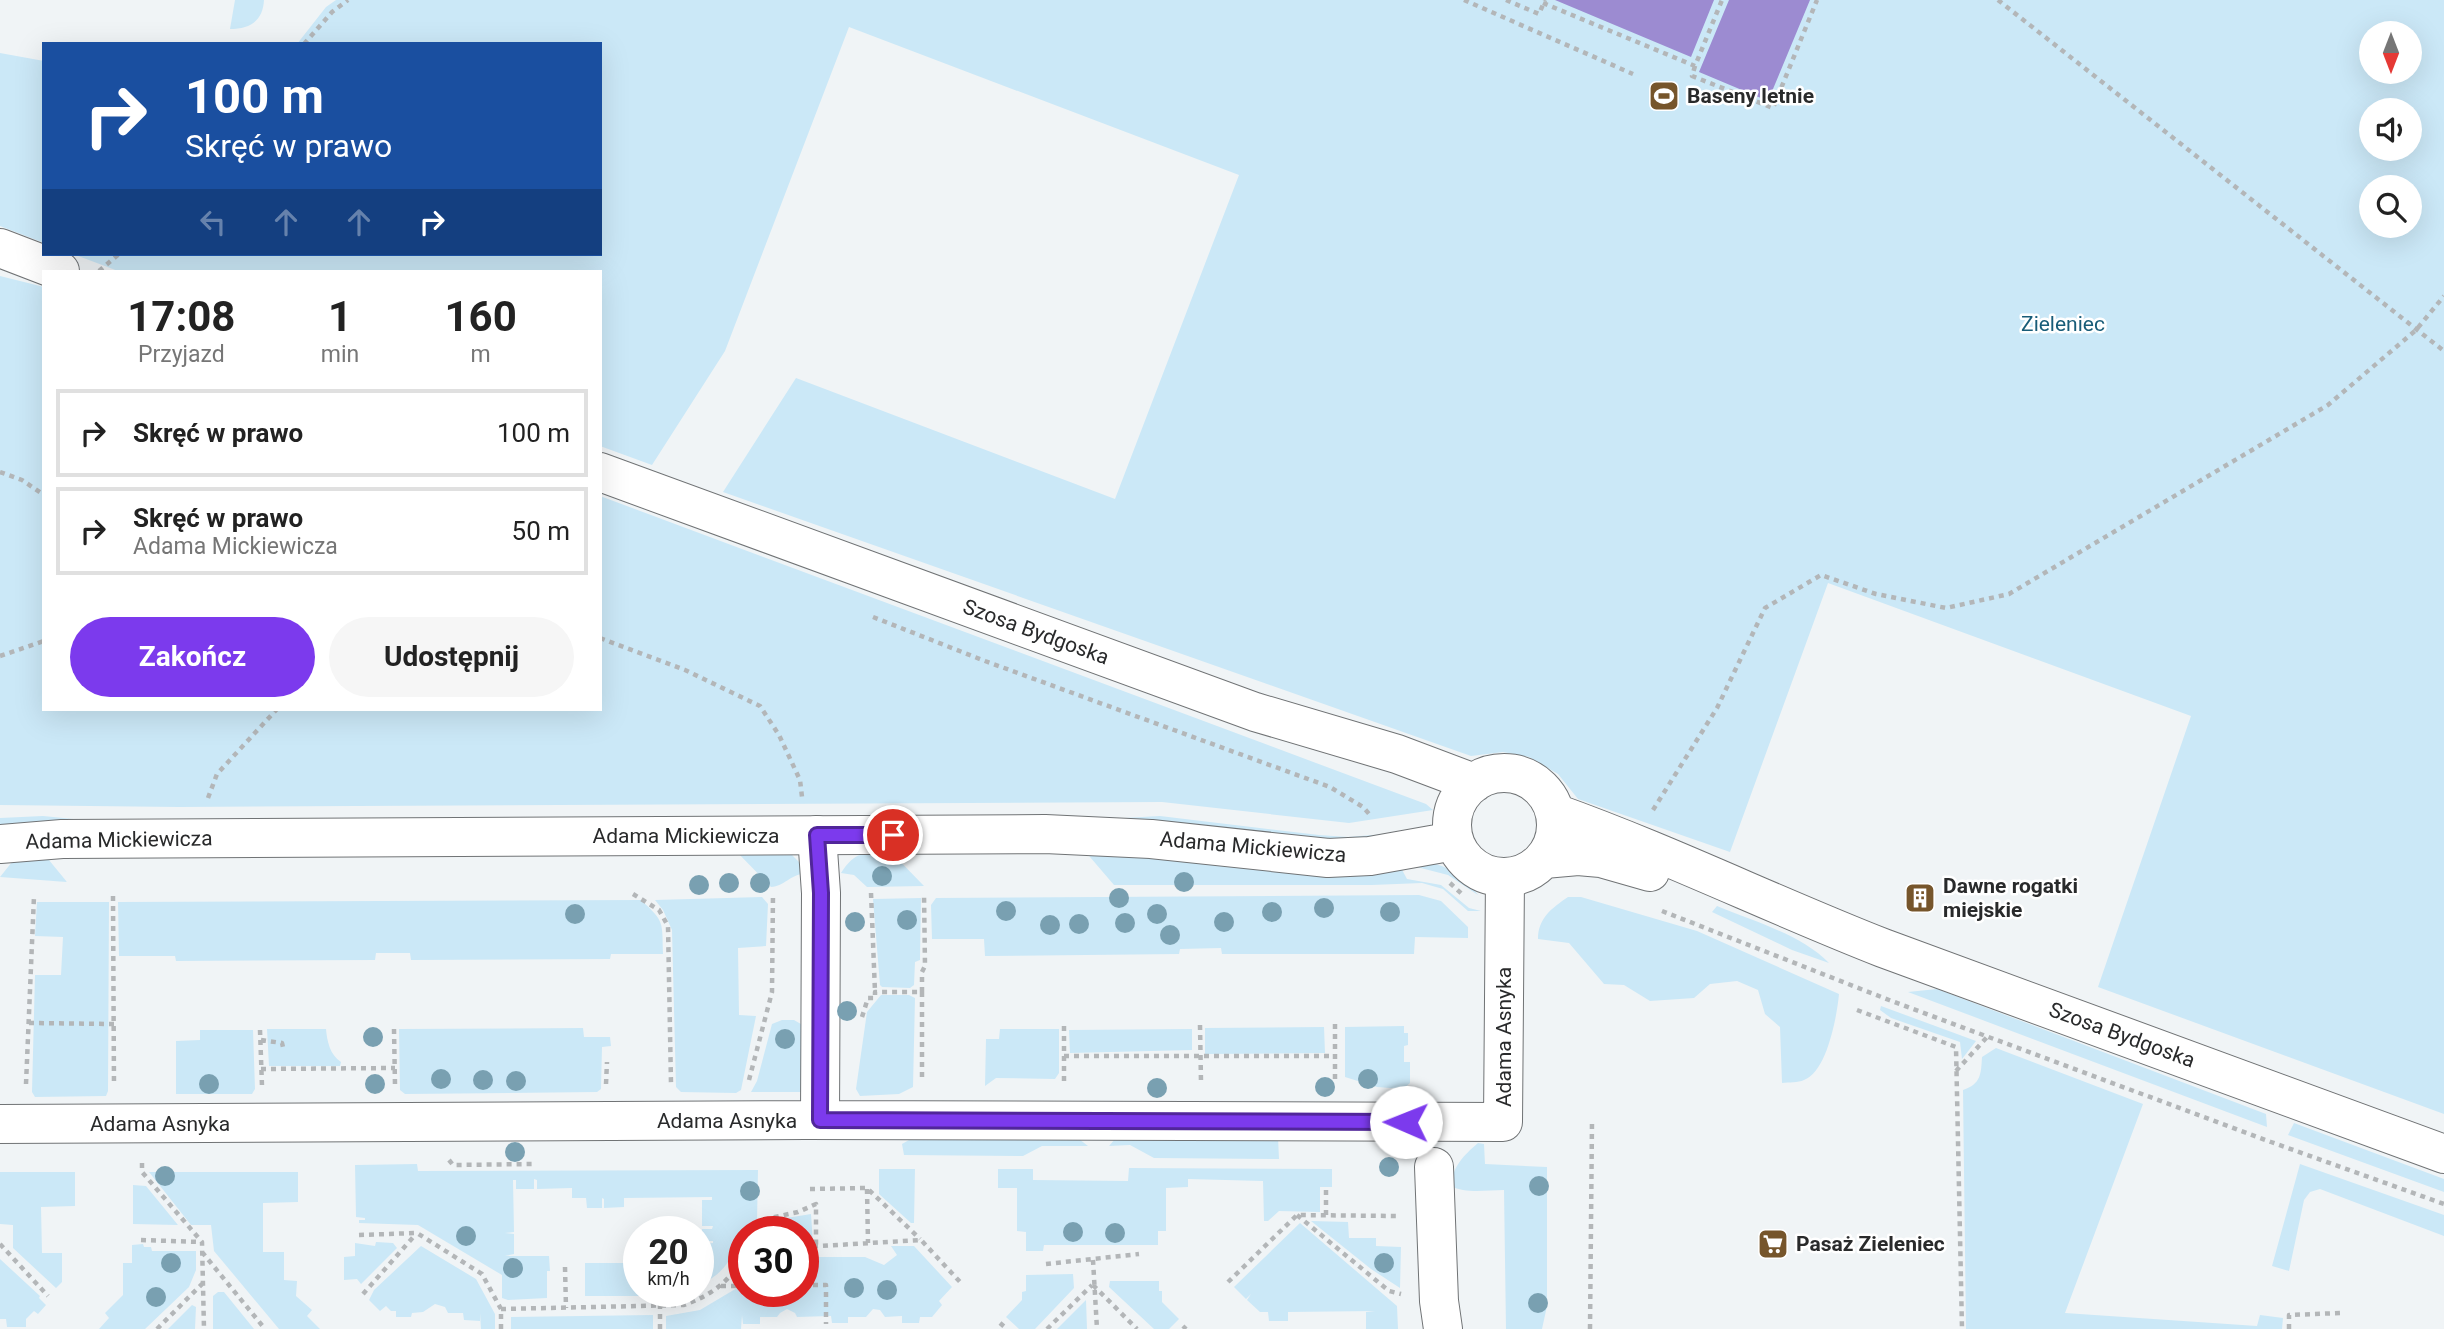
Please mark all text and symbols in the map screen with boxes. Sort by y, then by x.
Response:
north arrow [2359,21,2422,84]
map controls [2359,21,2422,238]
text: 100 m [185,68,324,125]
icon: right [70,70,161,161]
sports icon: Baseny letnie [1647,79,1681,113]
place label: Baseny letnie [1687,84,1814,108]
button: sound [2359,98,2422,161]
text: Skręć w prawo [185,127,392,165]
button: search [2359,175,2422,238]
icon: left [194,203,232,241]
icon: ahead [267,203,305,241]
icon: ahead [340,203,378,241]
icon: right [413,203,451,241]
text: 17:08 [127,292,235,341]
text: 1 [328,292,352,341]
text: 160 [444,292,517,341]
park label: Zieleniec [2021,312,2105,336]
text: Przyjazd [138,341,225,368]
text: min [321,341,359,368]
text: m [471,341,491,368]
icon: right [74,414,112,452]
text: Skręć w prawo [133,418,303,448]
text: 100 m [497,418,570,448]
text: Skręć w prawo [133,503,303,533]
icon: right [74,512,112,550]
text: 50 m [512,516,570,546]
text: Adama Mickiewicza [133,533,338,560]
street label: Szosa Bydgoska [960,594,1112,670]
button: Zakończ [70,617,315,697]
button: Udostępnij [329,617,574,697]
pin [863,805,923,865]
icon: arrive [874,816,912,854]
street label: Adama Mickiewicza [592,824,780,848]
street label: Adama Mickiewicza [25,826,213,854]
street label: Adama Mickiewicza [1159,827,1347,867]
place label: Dawne rogatki miejskie [1943,874,2078,922]
building icon: Dawne rogatki miejskie [1903,881,1937,915]
street label: Adama Asnyka [1492,967,1516,1107]
street label: Szosa Bydgoska [2046,997,2198,1073]
position arrow [1369,1085,1443,1159]
street label: Adama Asnyka [657,1109,797,1133]
street label: Adama Asnyka [90,1112,230,1136]
speed limit sign: 30 [728,1216,819,1307]
supermarket icon: Pasaż Zieleniec [1756,1227,1790,1261]
text: 20 [648,1232,689,1273]
place label: Pasaż Zieleniec [1796,1232,1945,1256]
text: km/h [647,1268,690,1289]

